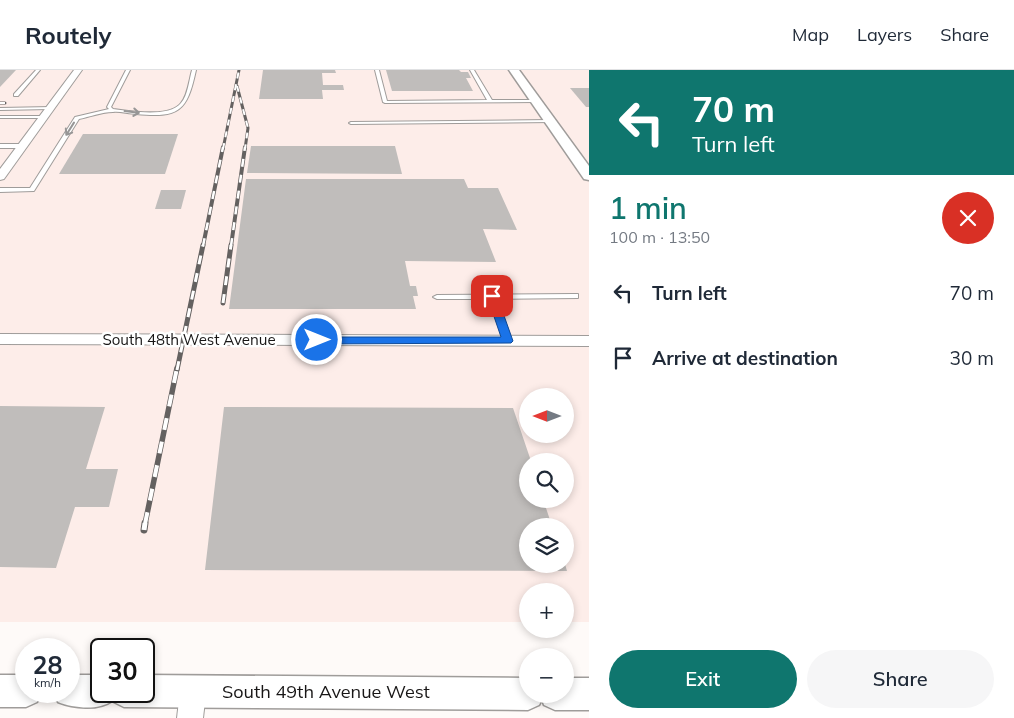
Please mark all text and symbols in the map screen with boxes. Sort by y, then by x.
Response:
text: Routely [25,20,111,50]
text: Map [792,23,829,46]
text: Layers [857,23,912,46]
text: Share [940,23,989,46]
text: 70 m [692,87,775,131]
icon: left [609,90,674,155]
one-way arrow [124,107,140,117]
one-way arrow [65,122,75,136]
text: Turn left [692,130,775,158]
text: 1 min [609,189,687,227]
button: close [942,192,994,244]
text: 100 m · 13:50 [609,227,710,247]
pin [471,275,513,317]
icon: left [609,279,637,307]
text: Turn left [652,281,727,305]
text: 70 m [950,281,994,305]
icon: arrive [478,282,506,310]
position arrow [290,313,342,365]
street label: South 48th West Avenue [102,330,276,349]
icon: arrive [609,344,637,372]
text: Arrive at destination [652,346,838,370]
text: 30 m [950,346,994,370]
north arrow [519,388,574,442]
map controls [519,388,574,703]
button: search [519,453,574,508]
button: layers [519,518,574,573]
button: + [519,583,574,638]
speed limit sign: 30 [90,638,155,703]
button: − [519,648,574,703]
text: 28 [32,649,63,680]
button: Exit [609,650,797,708]
button: Share [807,650,994,708]
text: km/h [34,675,61,690]
street label: South 49th Avenue West [222,680,430,703]

